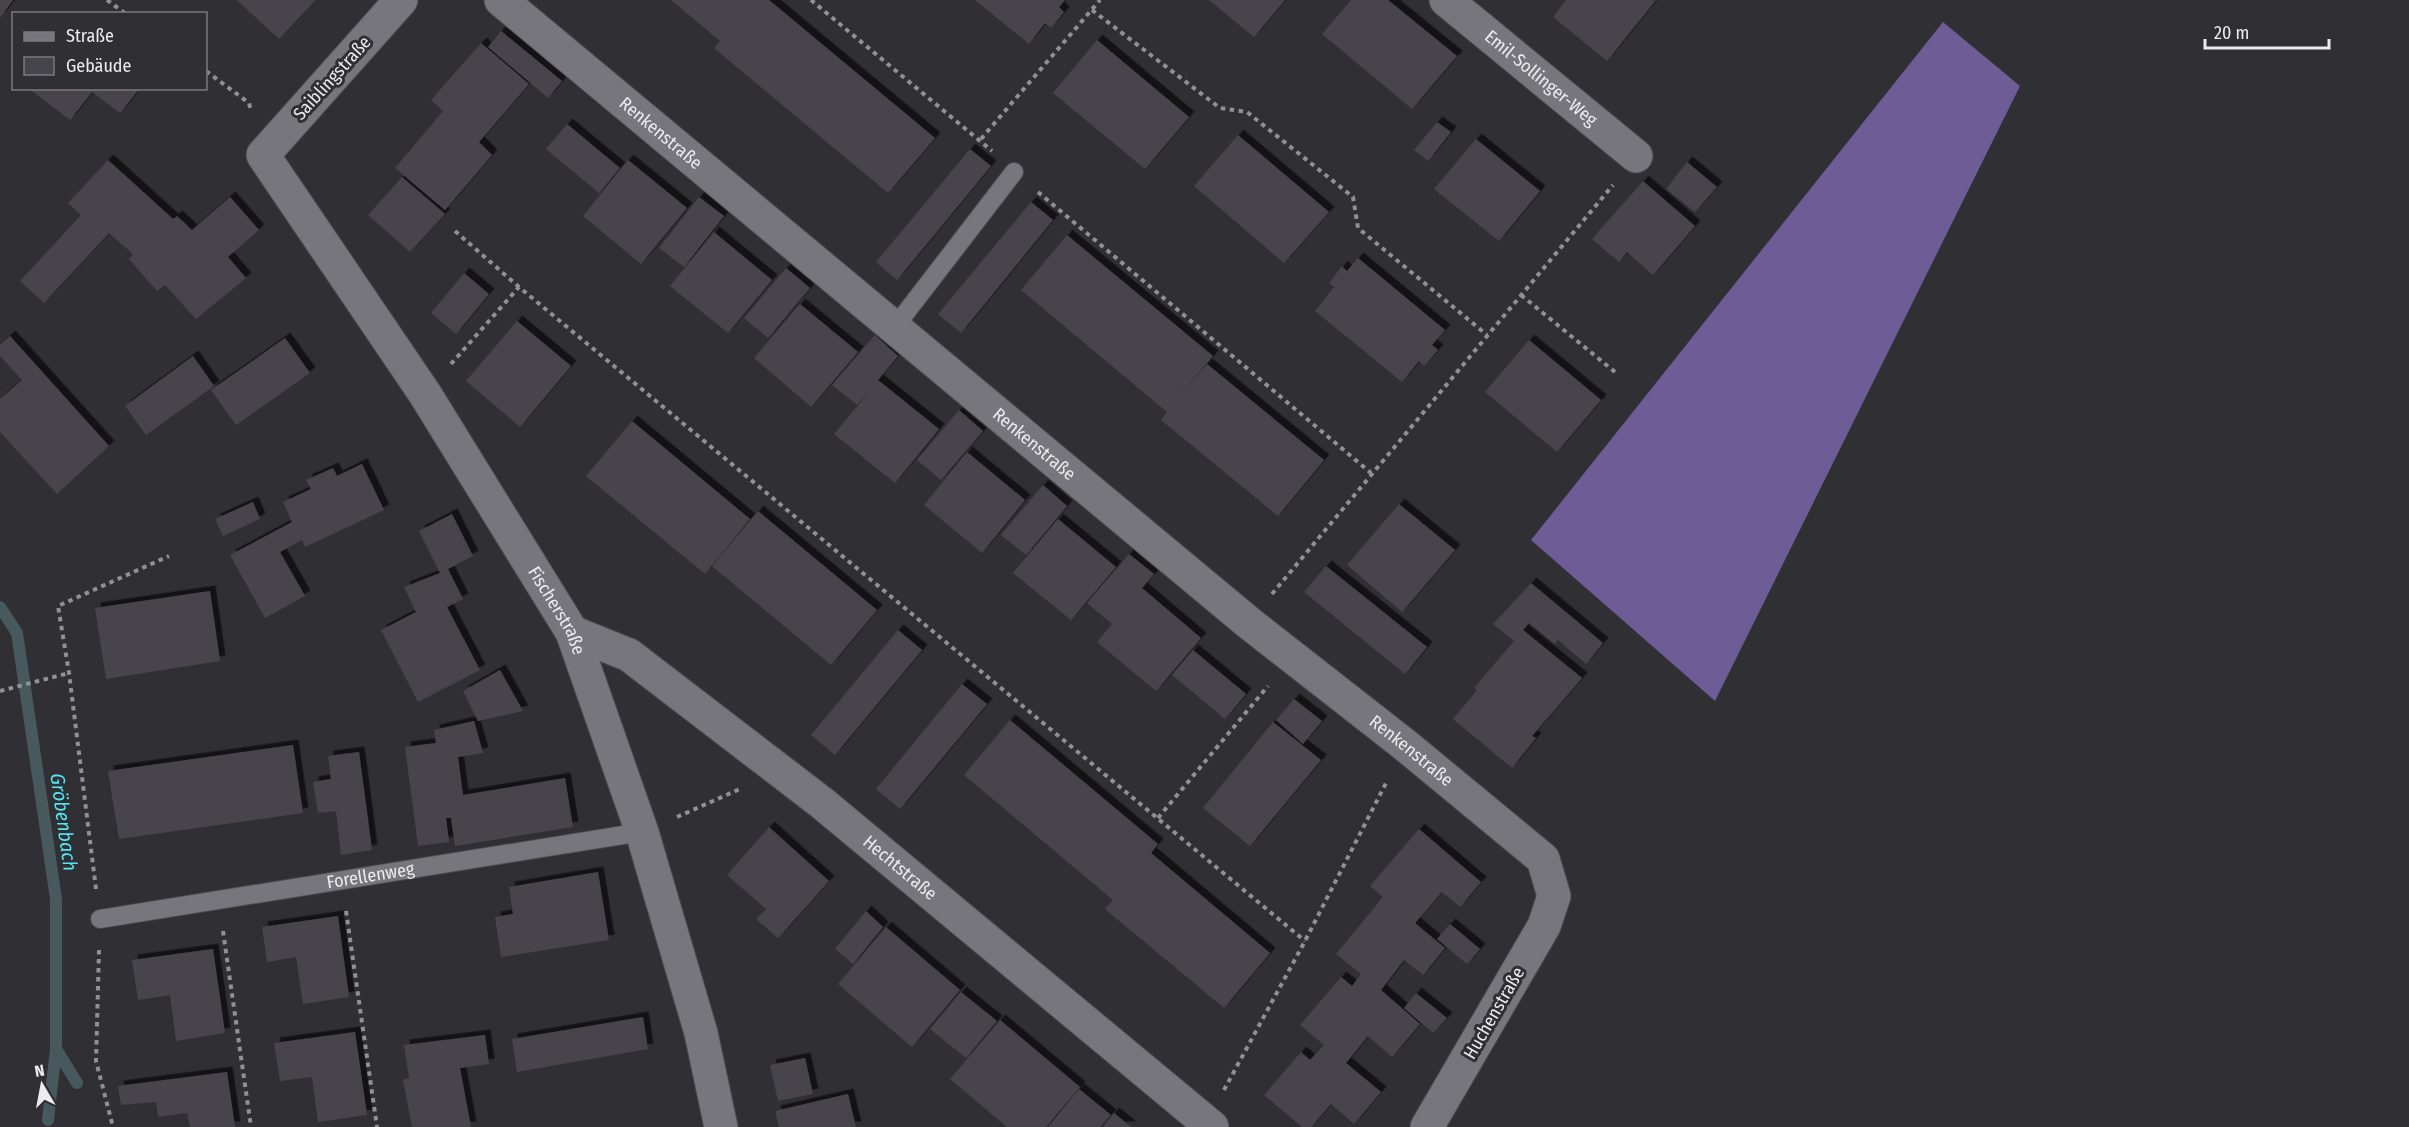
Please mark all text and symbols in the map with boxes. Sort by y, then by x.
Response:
legend [12,12,207,90]
scale bar [2205,12,2330,50]
text: 20 m [2214,22,2249,44]
text: Straße [66,25,114,47]
street label: Emil-Sollinger-Weg [1480,25,1602,131]
street label: Saiblingstraße [288,31,376,125]
text: Gebäude [66,55,132,77]
street label: Renkenstraße [615,92,707,174]
street label: Renkenstraße [988,403,1080,485]
street label: Fischerstraße [523,562,590,658]
street label: Renkenstraße [1365,710,1458,791]
water label: Gröbenbach [45,771,83,873]
street label: Hechtstraße [858,831,942,905]
street label: Forellenweg [325,858,416,893]
street label: Huchenstraße [1459,963,1529,1063]
north arrow [12,1055,72,1115]
text: N [33,1061,46,1081]

